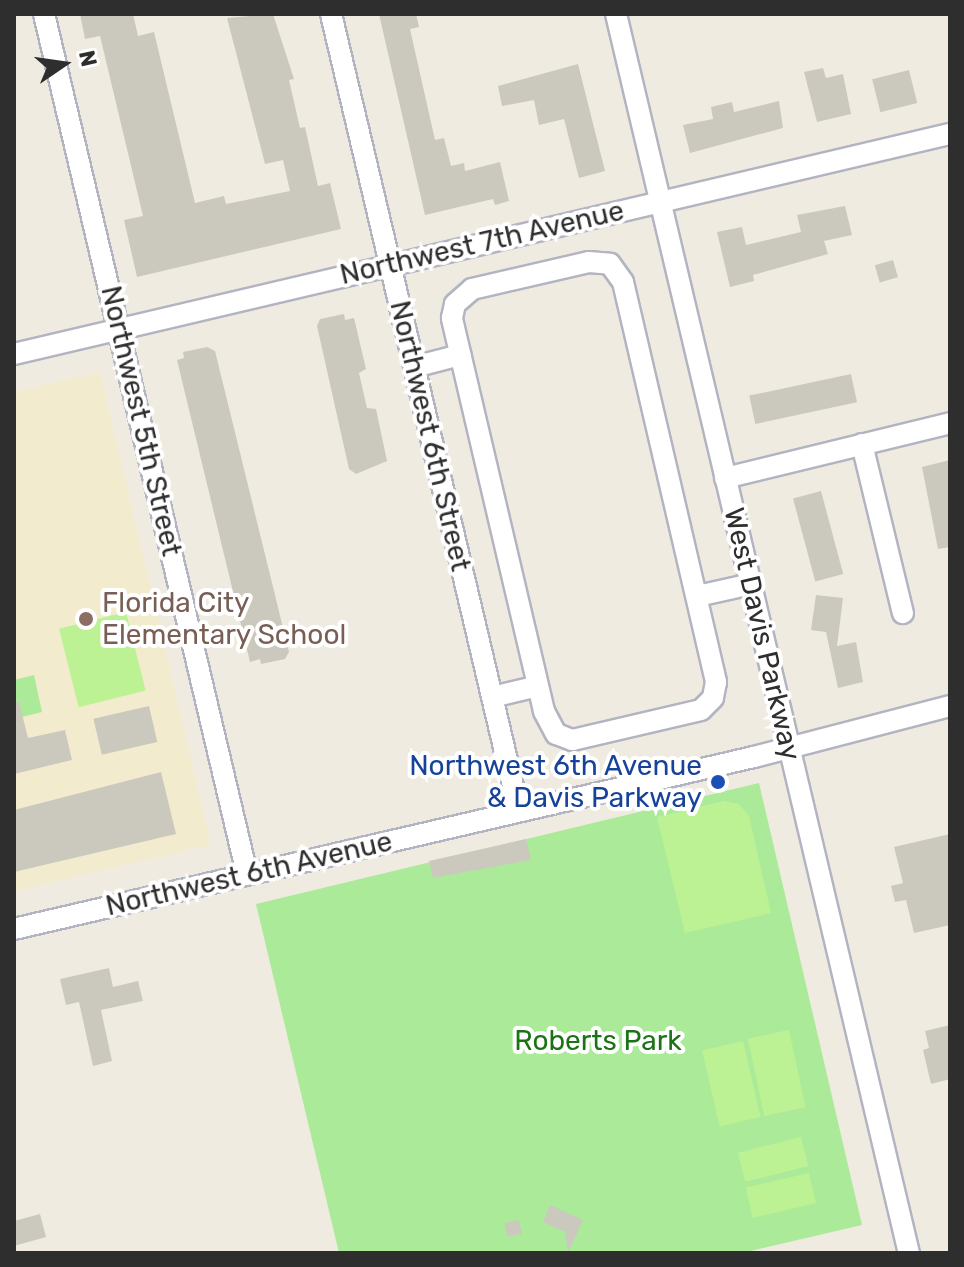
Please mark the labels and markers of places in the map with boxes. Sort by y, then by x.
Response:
place label: Florida City Elementary School [102,586,347,652]
marker: Florida City Elementary School [77,610,95,628]
place label: Northwest 6th Avenue & Davis Parkway [408,749,702,815]
marker: Northwest 6th Avenue & Davis Parkway [709,773,727,791]

